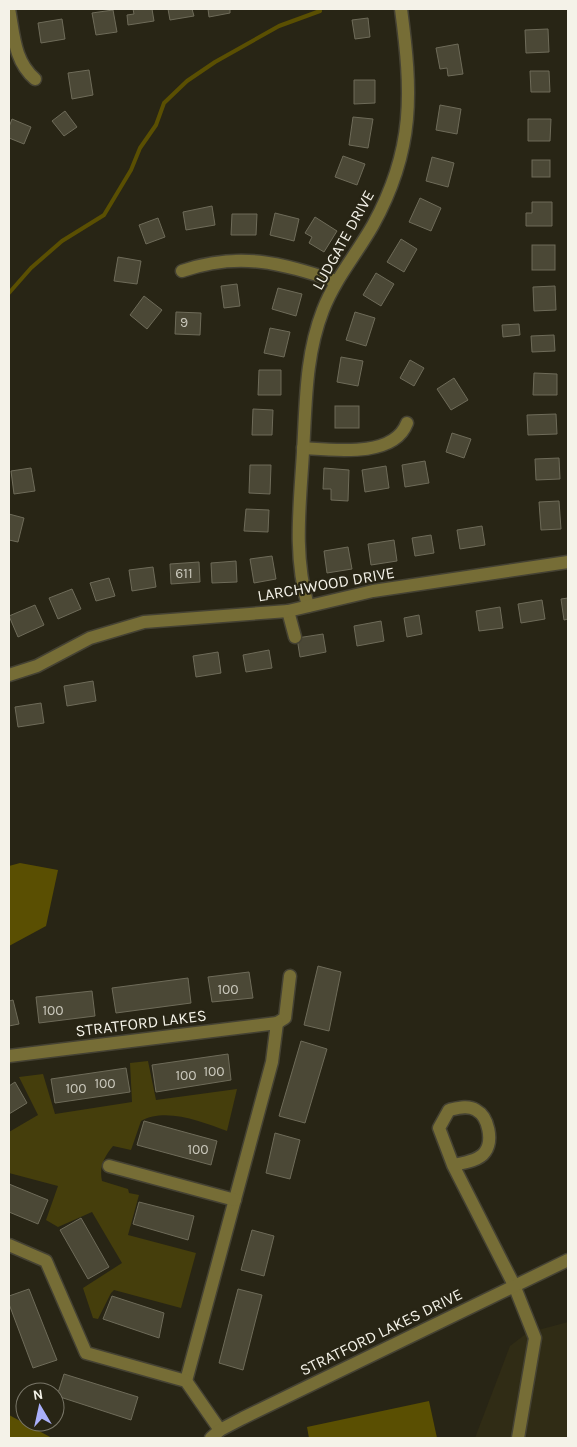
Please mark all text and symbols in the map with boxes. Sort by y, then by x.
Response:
street label: LUDGATE DRIVE [308,187,378,293]
house number: 9 [180,314,188,331]
street label: LARCHWOOD DRIVE [256,563,396,605]
house number: 611 [175,565,193,582]
house number: 100 [217,981,239,998]
house number: 100 [42,1002,64,1019]
street label: STRATFORD LAKES [74,1006,208,1040]
house number: 100 [203,1063,225,1080]
house number: 100 [175,1067,197,1084]
house number: 100 [94,1075,116,1092]
house number: 100 [65,1080,87,1097]
house number: 100 [187,1141,209,1158]
street label: STRATFORD LAKES DRIVE [297,1284,465,1380]
north arrow [15,1382,65,1432]
text: N [32,1385,44,1404]

